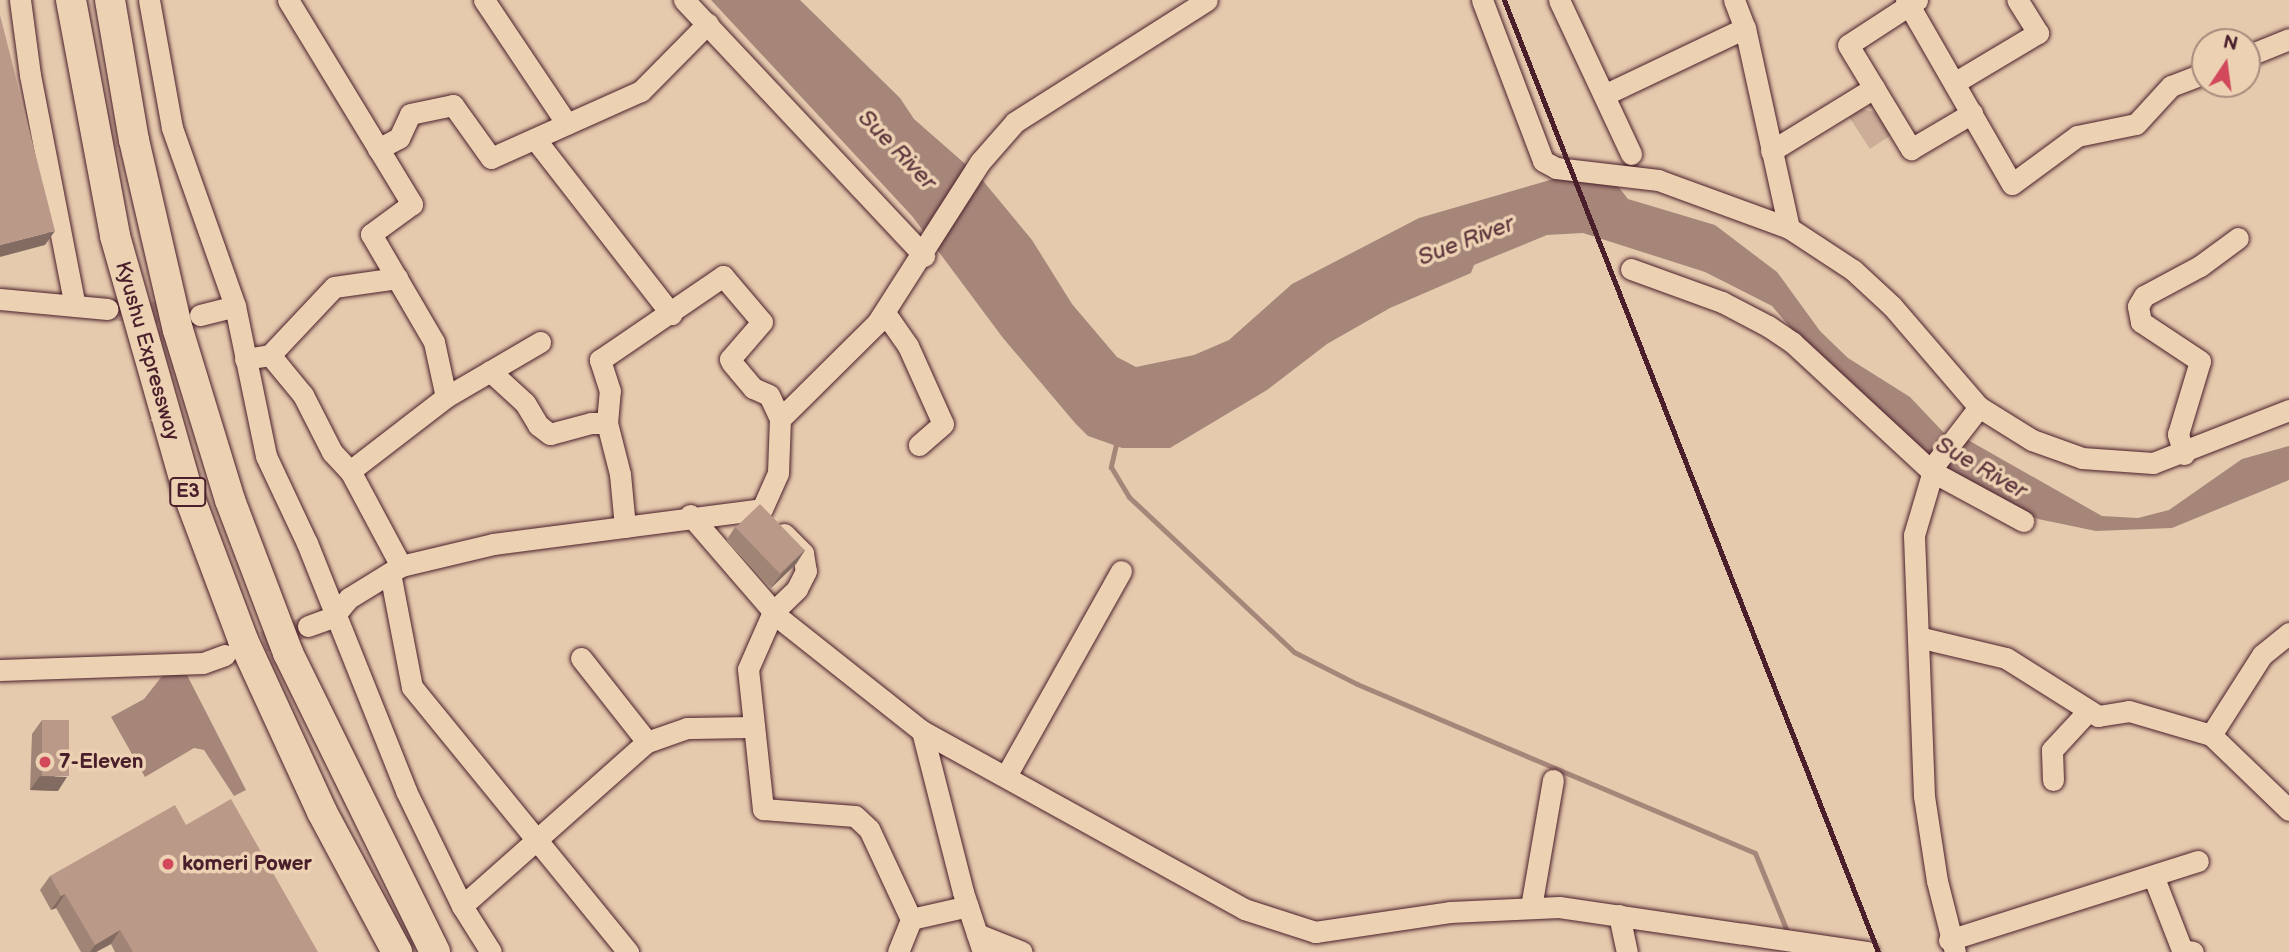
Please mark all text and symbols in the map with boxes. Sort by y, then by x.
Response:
north arrow [2191,28,2261,98]
text: N [2221,31,2240,57]
water label: Sue River [852,104,942,196]
water label: Sue River [1414,210,1518,272]
street label: Kyushu Expressway [109,259,185,443]
water label: Sue River [1931,431,2031,505]
road number: E3 [169,477,207,508]
place label: 7-Eleven [59,749,144,775]
marker: 7-Eleven [37,754,53,770]
place label: komeri Power [182,851,312,877]
marker: komeri Power [160,856,176,872]

